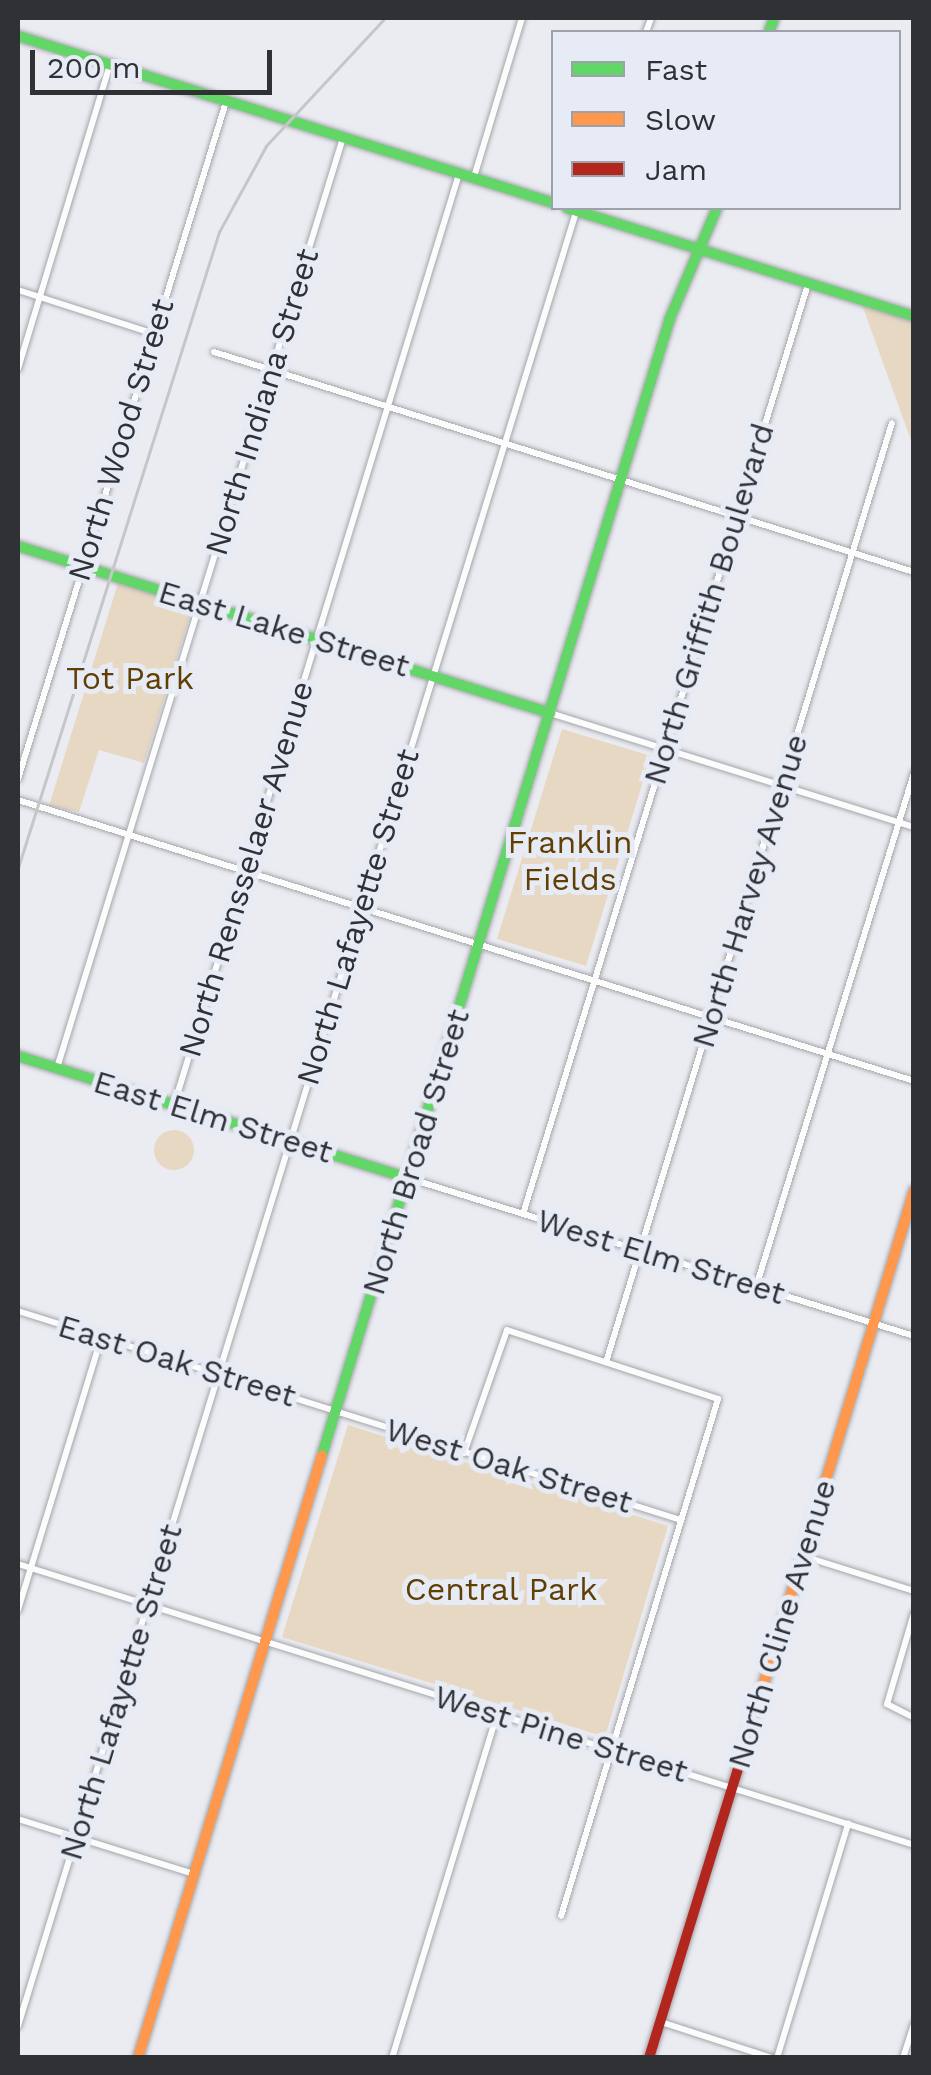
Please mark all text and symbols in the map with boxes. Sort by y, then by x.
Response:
scale bar [35,30,278,92]
legend [551,30,901,210]
text: 200 m [47,50,141,85]
text: Fast [645,52,707,87]
text: Slow [645,102,716,137]
text: Jam [645,152,707,187]
street label: North Indiana Street [197,244,327,560]
street label: North Wood Street [60,294,182,586]
street label: North Griffith Boulevard [636,419,782,789]
street label: East Lake Street [154,573,414,685]
park label: Tot Park [66,659,194,697]
street label: North Rensselaer Avenue [170,675,322,1063]
street label: North Harvey Avenue [684,729,816,1053]
street label: North Lafayette Street [289,744,427,1090]
park label: Franklin Fields [508,824,632,899]
street label: North Broad Street [354,1005,478,1299]
street label: East Elm Street [89,1062,337,1172]
street label: West Elm Street [532,1201,790,1313]
street label: East Oak Street [53,1307,301,1415]
street label: West Oak Street [381,1410,637,1522]
street label: North Cline Avenue [720,1474,844,1774]
street label: North Lafayette Street [52,1519,190,1865]
park label: Central Park [404,1570,598,1608]
street label: West Pine Street [430,1677,692,1791]

